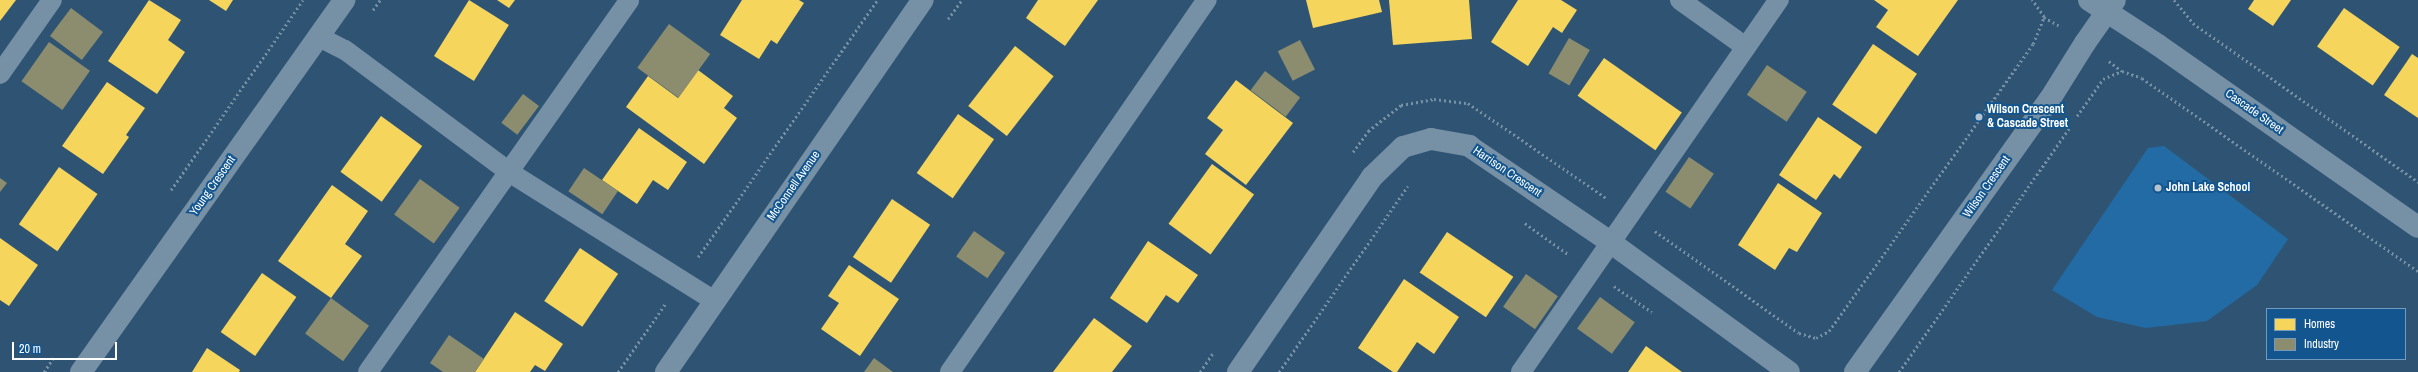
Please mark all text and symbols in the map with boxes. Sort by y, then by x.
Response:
street label: Cascade Street [2222,87,2286,137]
place label: Wilson Crescent & Cascade Street [1987,103,2068,131]
marker: Wilson Crescent & Cascade Street [1974,112,1984,122]
street label: Harrison Crescent [1470,144,1544,200]
street label: McConnell Avenue [764,148,824,224]
street label: Young Crescent [187,153,239,219]
street label: Wilson Crescent [1960,153,2014,221]
place label: John Lake School [2166,181,2250,195]
marker: John Lake School [2153,183,2163,193]
legend [2266,308,2406,360]
text: Homes [2304,316,2335,332]
scale bar [14,334,119,360]
text: Industry [2304,336,2339,352]
text: 20 m [19,341,41,357]

